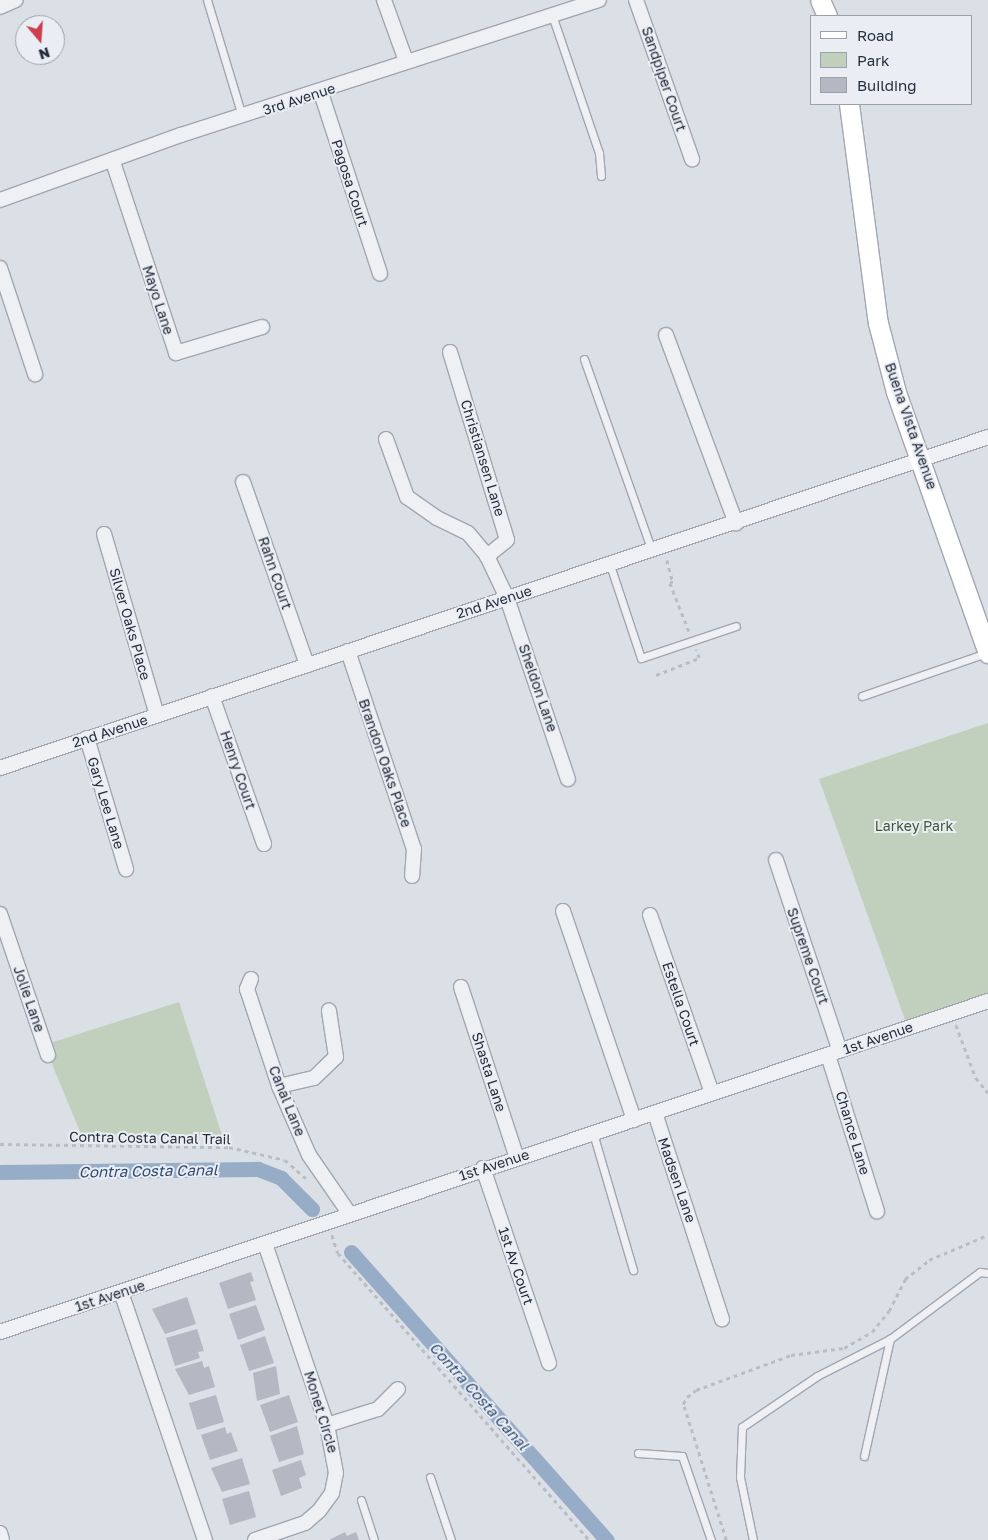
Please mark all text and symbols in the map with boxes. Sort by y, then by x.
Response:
north arrow [15,15,65,65]
legend [810,15,973,105]
street label: Sandpiper Court [638,24,690,134]
text: Road [857,26,894,44]
text: N [37,44,52,64]
text: Park [857,51,889,69]
text: Building [857,76,917,94]
street label: 3rd Avenue [261,79,337,119]
street label: Pagosa Court [328,137,372,229]
street label: Mayo Lane [139,263,177,337]
street label: Buena Vista Avenue [881,360,941,492]
street label: Christiansen Lane [457,398,509,518]
street label: Rahn Court [255,534,295,612]
street label: Silver Oaks Place [106,566,154,682]
street label: 2nd Avenue [454,582,534,622]
street label: Sheldon Lane [515,642,561,734]
street label: Brandon Oaks Place [355,697,415,829]
street label: 2nd Avenue [70,711,150,751]
street label: Henry Court [217,728,259,812]
street label: Gary Lee Lane [84,755,128,851]
park label: Larkey Park [875,818,953,834]
street label: Supreme Court [784,905,832,1007]
street label: Estella Court [659,960,703,1048]
street label: Jolie Lane [10,964,48,1034]
street label: 1st Avenue [841,1018,915,1058]
street label: Shasta Lane [468,1030,510,1114]
street label: Canal Lane [265,1063,309,1139]
street label: Chance Lane [832,1089,874,1177]
street label: Contra Costa Canal Trail [69,1128,231,1148]
street label: Madsen Lane [655,1135,699,1225]
street label: 1st Avenue [457,1146,531,1184]
water label: Contra Costa Canal [78,1161,218,1181]
street label: 1st Av Court [495,1225,537,1307]
street label: 1st Avenue [73,1277,147,1315]
water label: Contra Costa Canal [426,1338,532,1454]
street label: Monet Circle [301,1369,341,1455]

